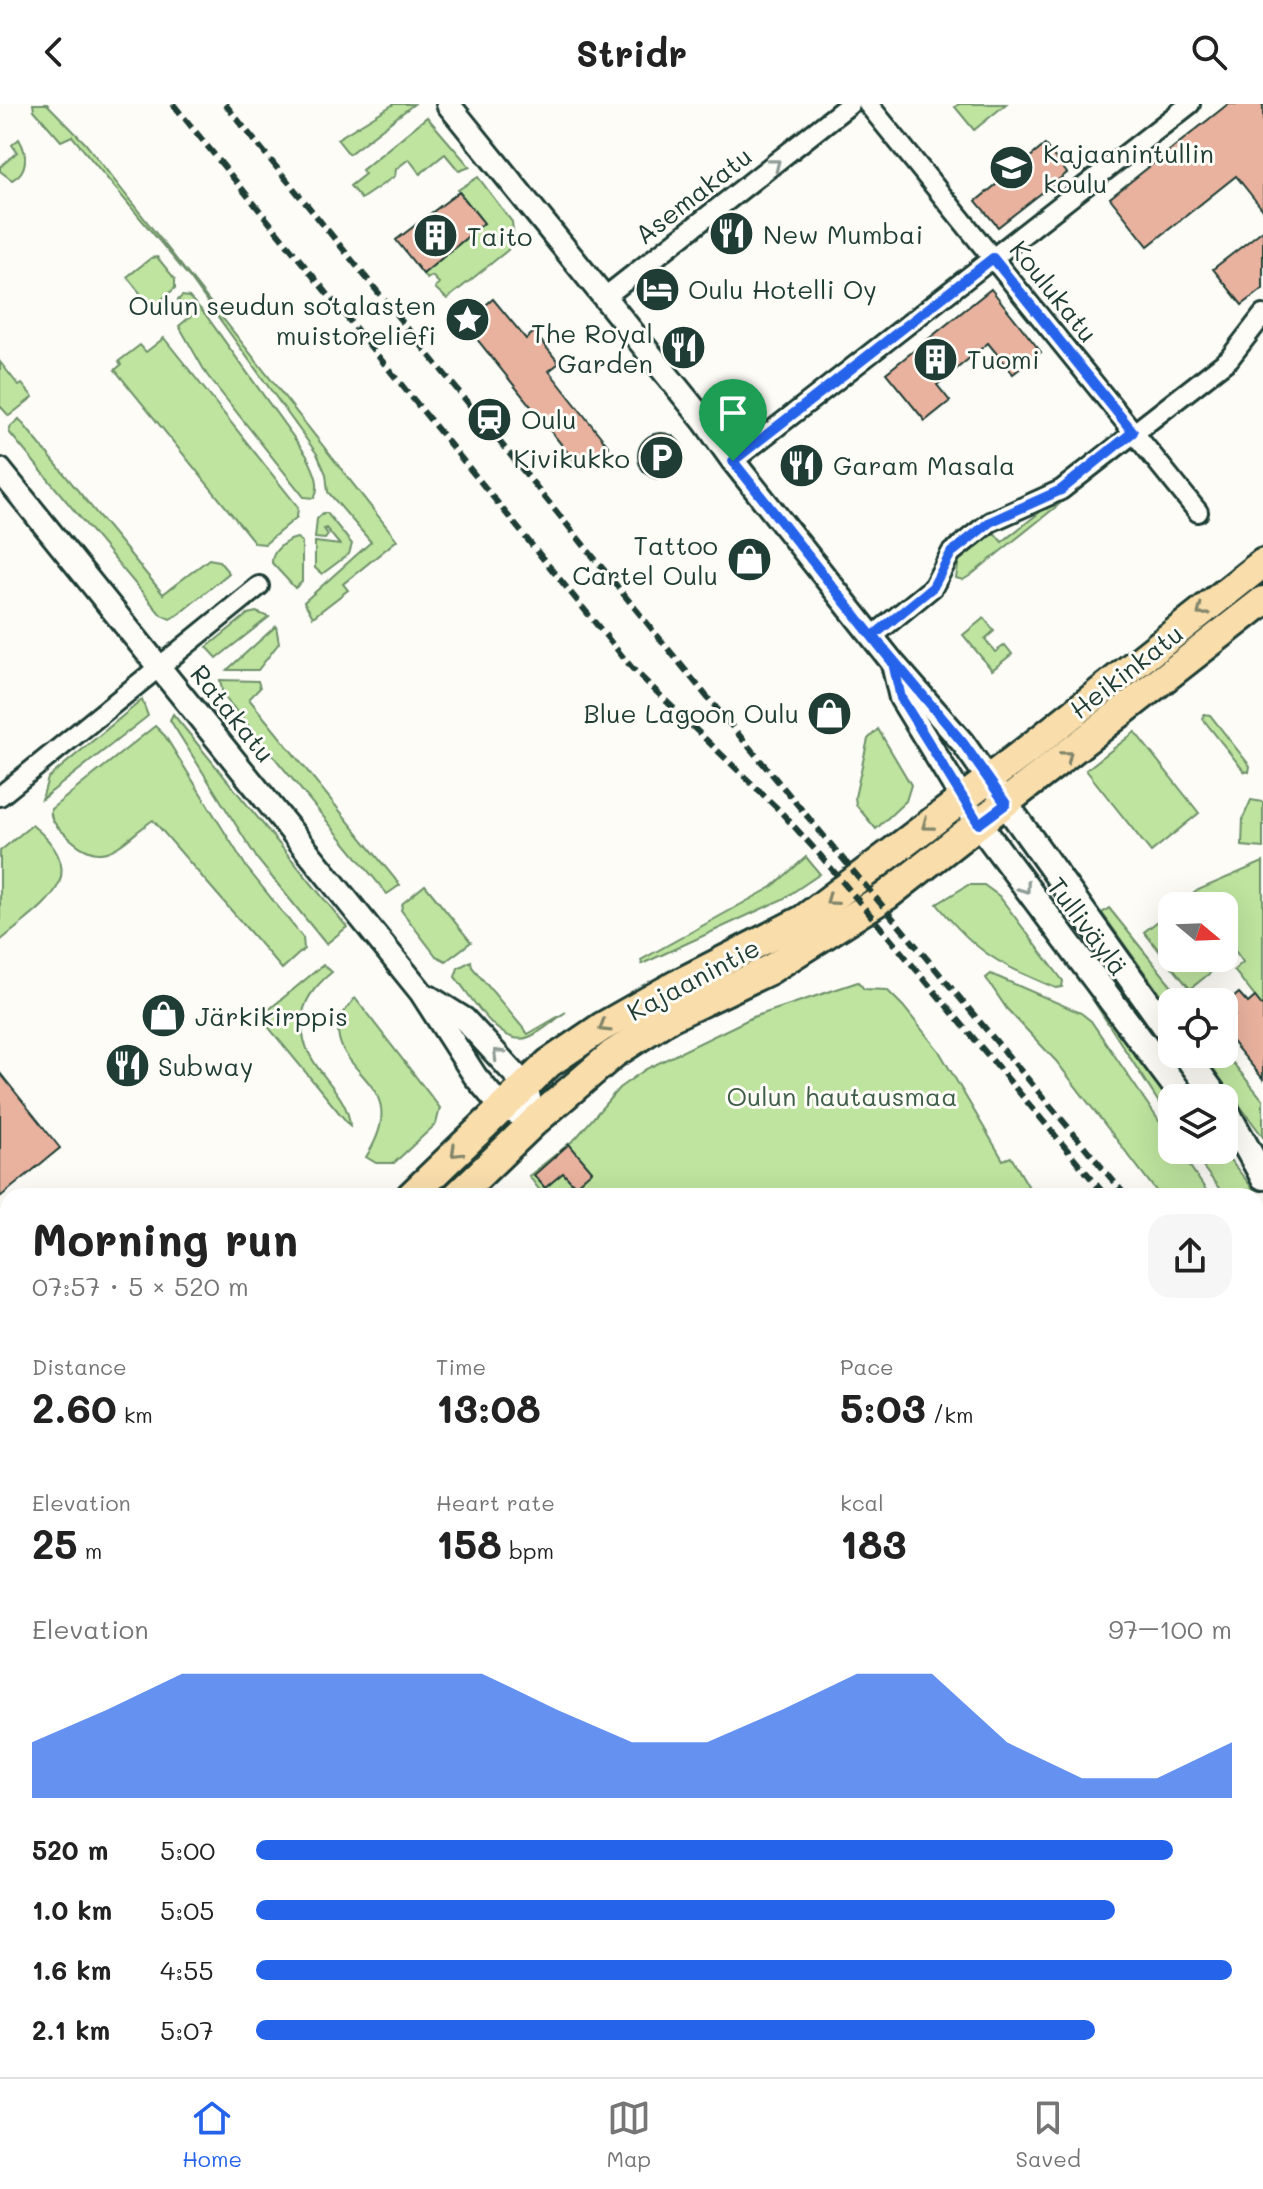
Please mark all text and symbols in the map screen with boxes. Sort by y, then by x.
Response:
text: Stridr [576,29,687,76]
icon: back [32,30,76,74]
icon: search [1187,30,1231,74]
place label: Kajaanintullin koulu [1043,136,1214,200]
street label: Asemakatu [628,139,758,251]
school or university icon: Kajaanintullin koulu [988,144,1036,192]
one-way arrow [766,159,781,173]
restaurant icon: New Mumbai [708,210,756,258]
building icon: Taito [412,212,460,260]
place label: New Mumbai [763,217,923,251]
place label: Taito [467,219,533,253]
street label: Koulukatu [1002,233,1106,349]
hotel icon: Oulu Hotelli Oy [633,265,681,313]
place label: Oulu Hotelli Oy [688,272,877,306]
place label: Oulun seudun sotalasten muistoreliefi [128,288,436,352]
place icon: Oulun seudun sotalasten muistoreliefi [443,296,491,344]
place label: The Royal Garden [531,316,653,380]
restaurant icon: The Royal Garden [660,324,708,372]
building icon: Tuomi [912,335,960,383]
place label: Tuomi [967,342,1040,376]
pin [699,379,767,461]
icon: arrive [711,391,755,435]
station icon: Oulu [466,395,514,443]
place label: Oulu [521,402,577,436]
parking icon: Kivikukko [637,434,685,482]
place label: Kivikukko [513,441,630,475]
restaurant icon: Garam Masala [778,441,826,489]
place label: Garam Masala [833,448,1015,482]
place label: Tattoo Cartel Oulu [572,528,718,592]
shop icon: Tattoo Cartel Oulu [725,536,773,584]
one-way arrow [1196,602,1211,616]
street label: Heikinkatu [1063,616,1189,726]
street label: Ratakatu [183,657,283,769]
shop icon: Blue Lagoon Oulu [806,689,854,737]
place label: Blue Lagoon Oulu [584,696,799,730]
one-way arrow [1058,751,1072,766]
one-way arrow [921,815,936,829]
street label: Tulliväylä [1040,870,1136,982]
one-way arrow [1015,879,1029,893]
one-way arrow [825,890,840,905]
north arrow [1158,892,1238,972]
map controls [1158,892,1238,1164]
street label: Kajaanintie [621,930,765,1028]
button: locate [1158,988,1238,1068]
shop icon: Järkikirppis [140,992,188,1040]
place label: Järkikirppis [195,999,348,1033]
one-way arrow [598,1017,613,1032]
restaurant icon: Subway [103,1042,151,1090]
place label: Subway [158,1049,253,1083]
one-way arrow [493,1049,507,1063]
park label: Oulun hautausmaa [727,1079,957,1113]
button: layers [1158,1084,1238,1164]
one-way arrow [451,1143,465,1157]
text: Morning run [32,1210,298,1267]
button: share [1148,1214,1232,1298]
text: 07:57 · 5 × 520 m [32,1269,249,1303]
text: Distance [32,1352,127,1381]
text: Time [436,1352,486,1381]
text: Pace [840,1352,894,1381]
text: 2.60 [32,1381,117,1433]
text: 13:08 [436,1381,541,1433]
text: 5:03 [840,1381,926,1433]
text: km [117,1400,153,1429]
text: /km [926,1400,974,1429]
text: Elevation [32,1488,131,1517]
text: Heart rate [436,1488,555,1517]
text: kcal [840,1488,884,1517]
text: 25 [32,1517,78,1569]
text: 158 [436,1517,502,1569]
text: 183 [840,1517,907,1569]
text: m [78,1536,102,1565]
text: bpm [502,1536,554,1565]
text: Elevation [32,1612,149,1646]
text: 97–100 m [1108,1612,1232,1646]
text: 520 m [32,1833,108,1867]
text: 5:00 [160,1833,215,1867]
text: 1.0 km [32,1893,112,1927]
text: 5:05 [160,1893,214,1927]
text: 1.6 km [32,1953,111,1987]
text: 4:55 [160,1953,214,1987]
text: 2.1 km [32,2013,110,2047]
text: 5:07 [160,2013,214,2047]
tab: Home [182,2096,242,2173]
tab: Map [606,2096,651,2173]
tab: Saved [1016,2096,1081,2173]

